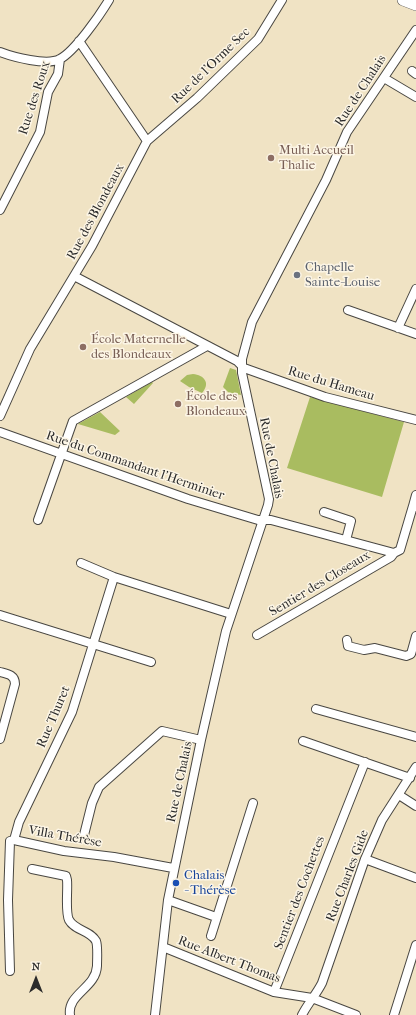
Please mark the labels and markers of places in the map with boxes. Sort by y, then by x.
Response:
place label: Multi Accueil Thalie [279,143,354,174]
marker: Multi Accueil Thalie [266,153,276,163]
place label: Chapelle Sainte-Louise [305,260,380,291]
marker: Chapelle Sainte-Louise [292,270,302,280]
place label: École Maternelle des Blondeaux [91,332,186,363]
marker: École Maternelle des Blondeaux [78,342,88,352]
place label: École des Blondeaux [186,389,246,420]
marker: École des Blondeaux [173,399,183,409]
place label: Chalais - Thérèse [184,868,236,899]
marker: Chalais - Thérèse [171,878,181,888]

